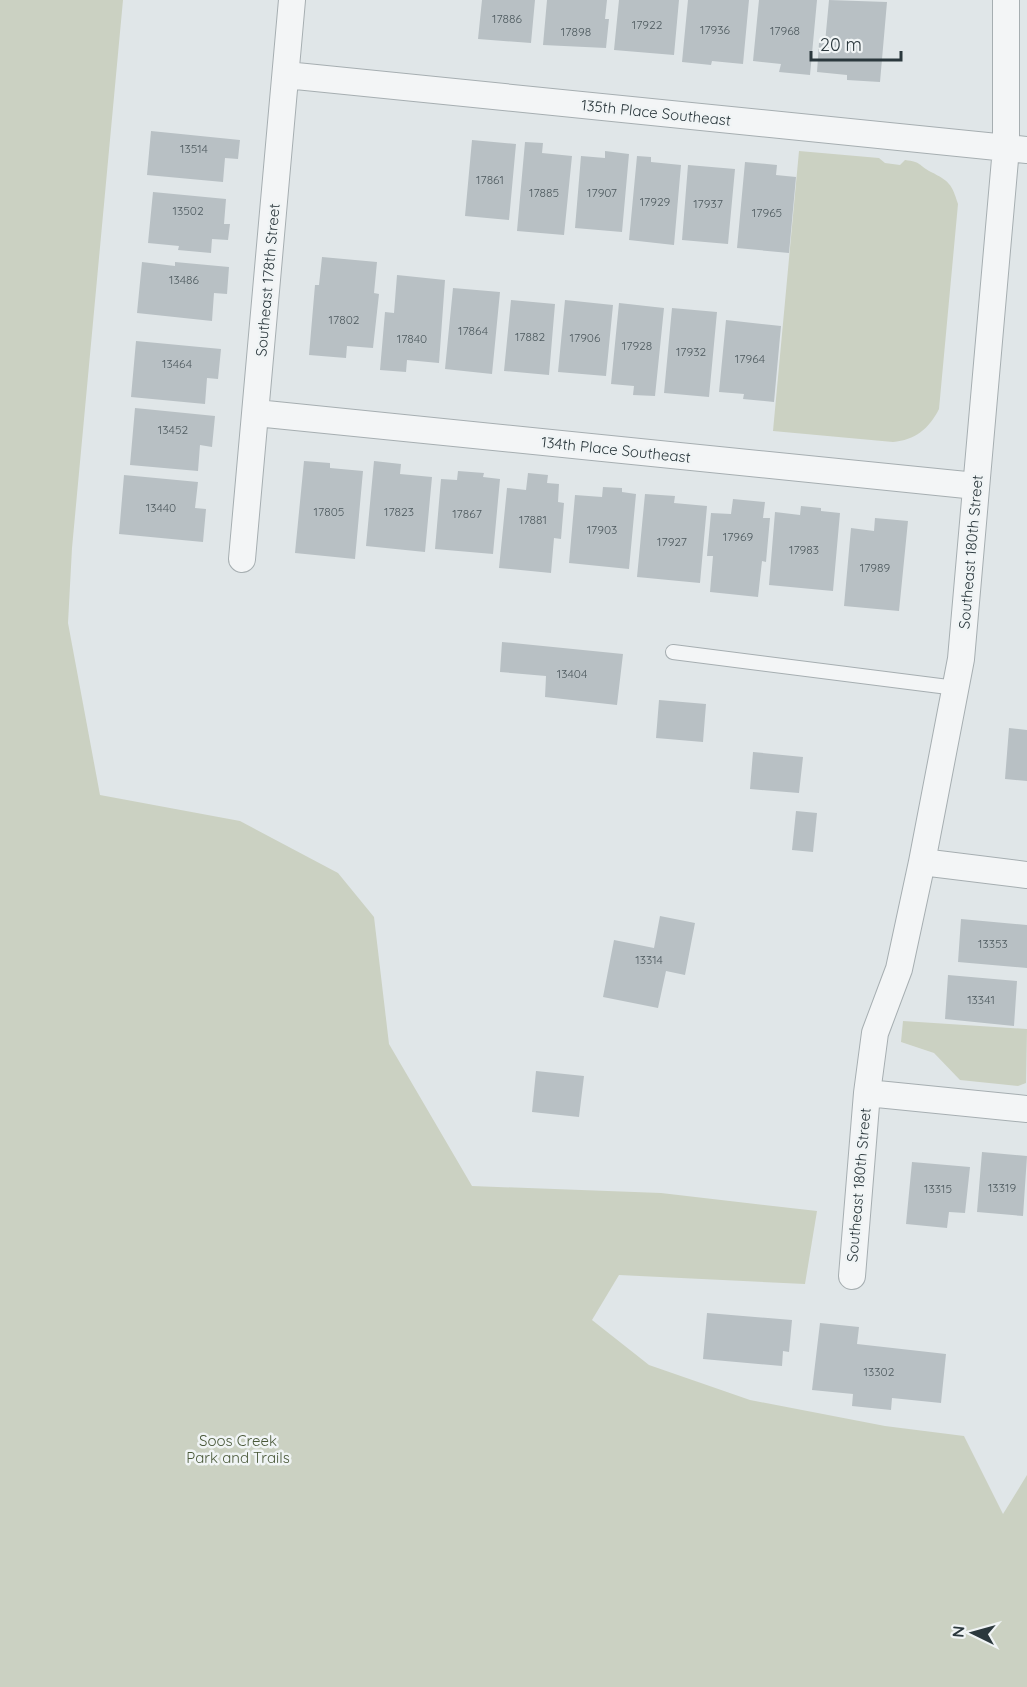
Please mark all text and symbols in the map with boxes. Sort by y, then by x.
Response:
house number: 17886 [492,11,523,26]
house number: 17922 [632,17,663,32]
house number: 17936 [700,22,731,37]
house number: 17968 [770,23,800,38]
house number: 17898 [561,24,591,39]
scale bar [811,24,901,62]
text: 20 m [820,33,862,56]
street label: 135th Place Southeast [580,95,732,130]
house number: 13514 [180,141,208,156]
house number: 17861 [476,172,504,187]
house number: 17885 [529,185,559,200]
house number: 17907 [587,185,617,200]
house number: 17929 [640,194,671,209]
house number: 17937 [693,196,723,211]
house number: 13502 [172,203,204,218]
street label: Southeast 178th Street [251,203,284,357]
house number: 17965 [752,205,782,220]
house number: 13486 [169,272,200,287]
house number: 17802 [329,312,360,327]
house number: 17864 [458,323,488,338]
house number: 17882 [515,329,545,344]
house number: 17906 [570,330,601,345]
house number: 17840 [397,331,427,346]
house number: 17928 [622,338,652,353]
house number: 17932 [676,344,706,359]
house number: 17964 [735,351,765,366]
house number: 13464 [162,356,192,371]
house number: 13452 [158,422,189,437]
street label: 134th Place Southeast [540,432,692,467]
street label: Southeast 180th Street [954,474,987,630]
house number: 13440 [146,500,176,515]
house number: 17805 [314,504,344,519]
house number: 17823 [384,504,414,519]
house number: 17867 [452,506,482,521]
house number: 17881 [519,512,547,527]
house number: 17903 [587,522,617,537]
house number: 17969 [723,529,754,544]
house number: 17927 [657,534,687,549]
house number: 17983 [789,542,819,557]
house number: 17989 [860,560,891,575]
house number: 13404 [557,666,587,681]
house number: 13353 [978,936,1008,951]
house number: 13314 [635,952,663,967]
house number: 13341 [967,992,995,1007]
street label: Southeast 180th Street [842,1107,875,1263]
house number: 13319 [988,1180,1016,1195]
house number: 13315 [924,1181,952,1196]
house number: 13302 [864,1364,895,1379]
park label: Soos Creek Park and Trails [186,1431,290,1467]
north arrow [943,1603,1003,1663]
text: N [948,1625,969,1638]

